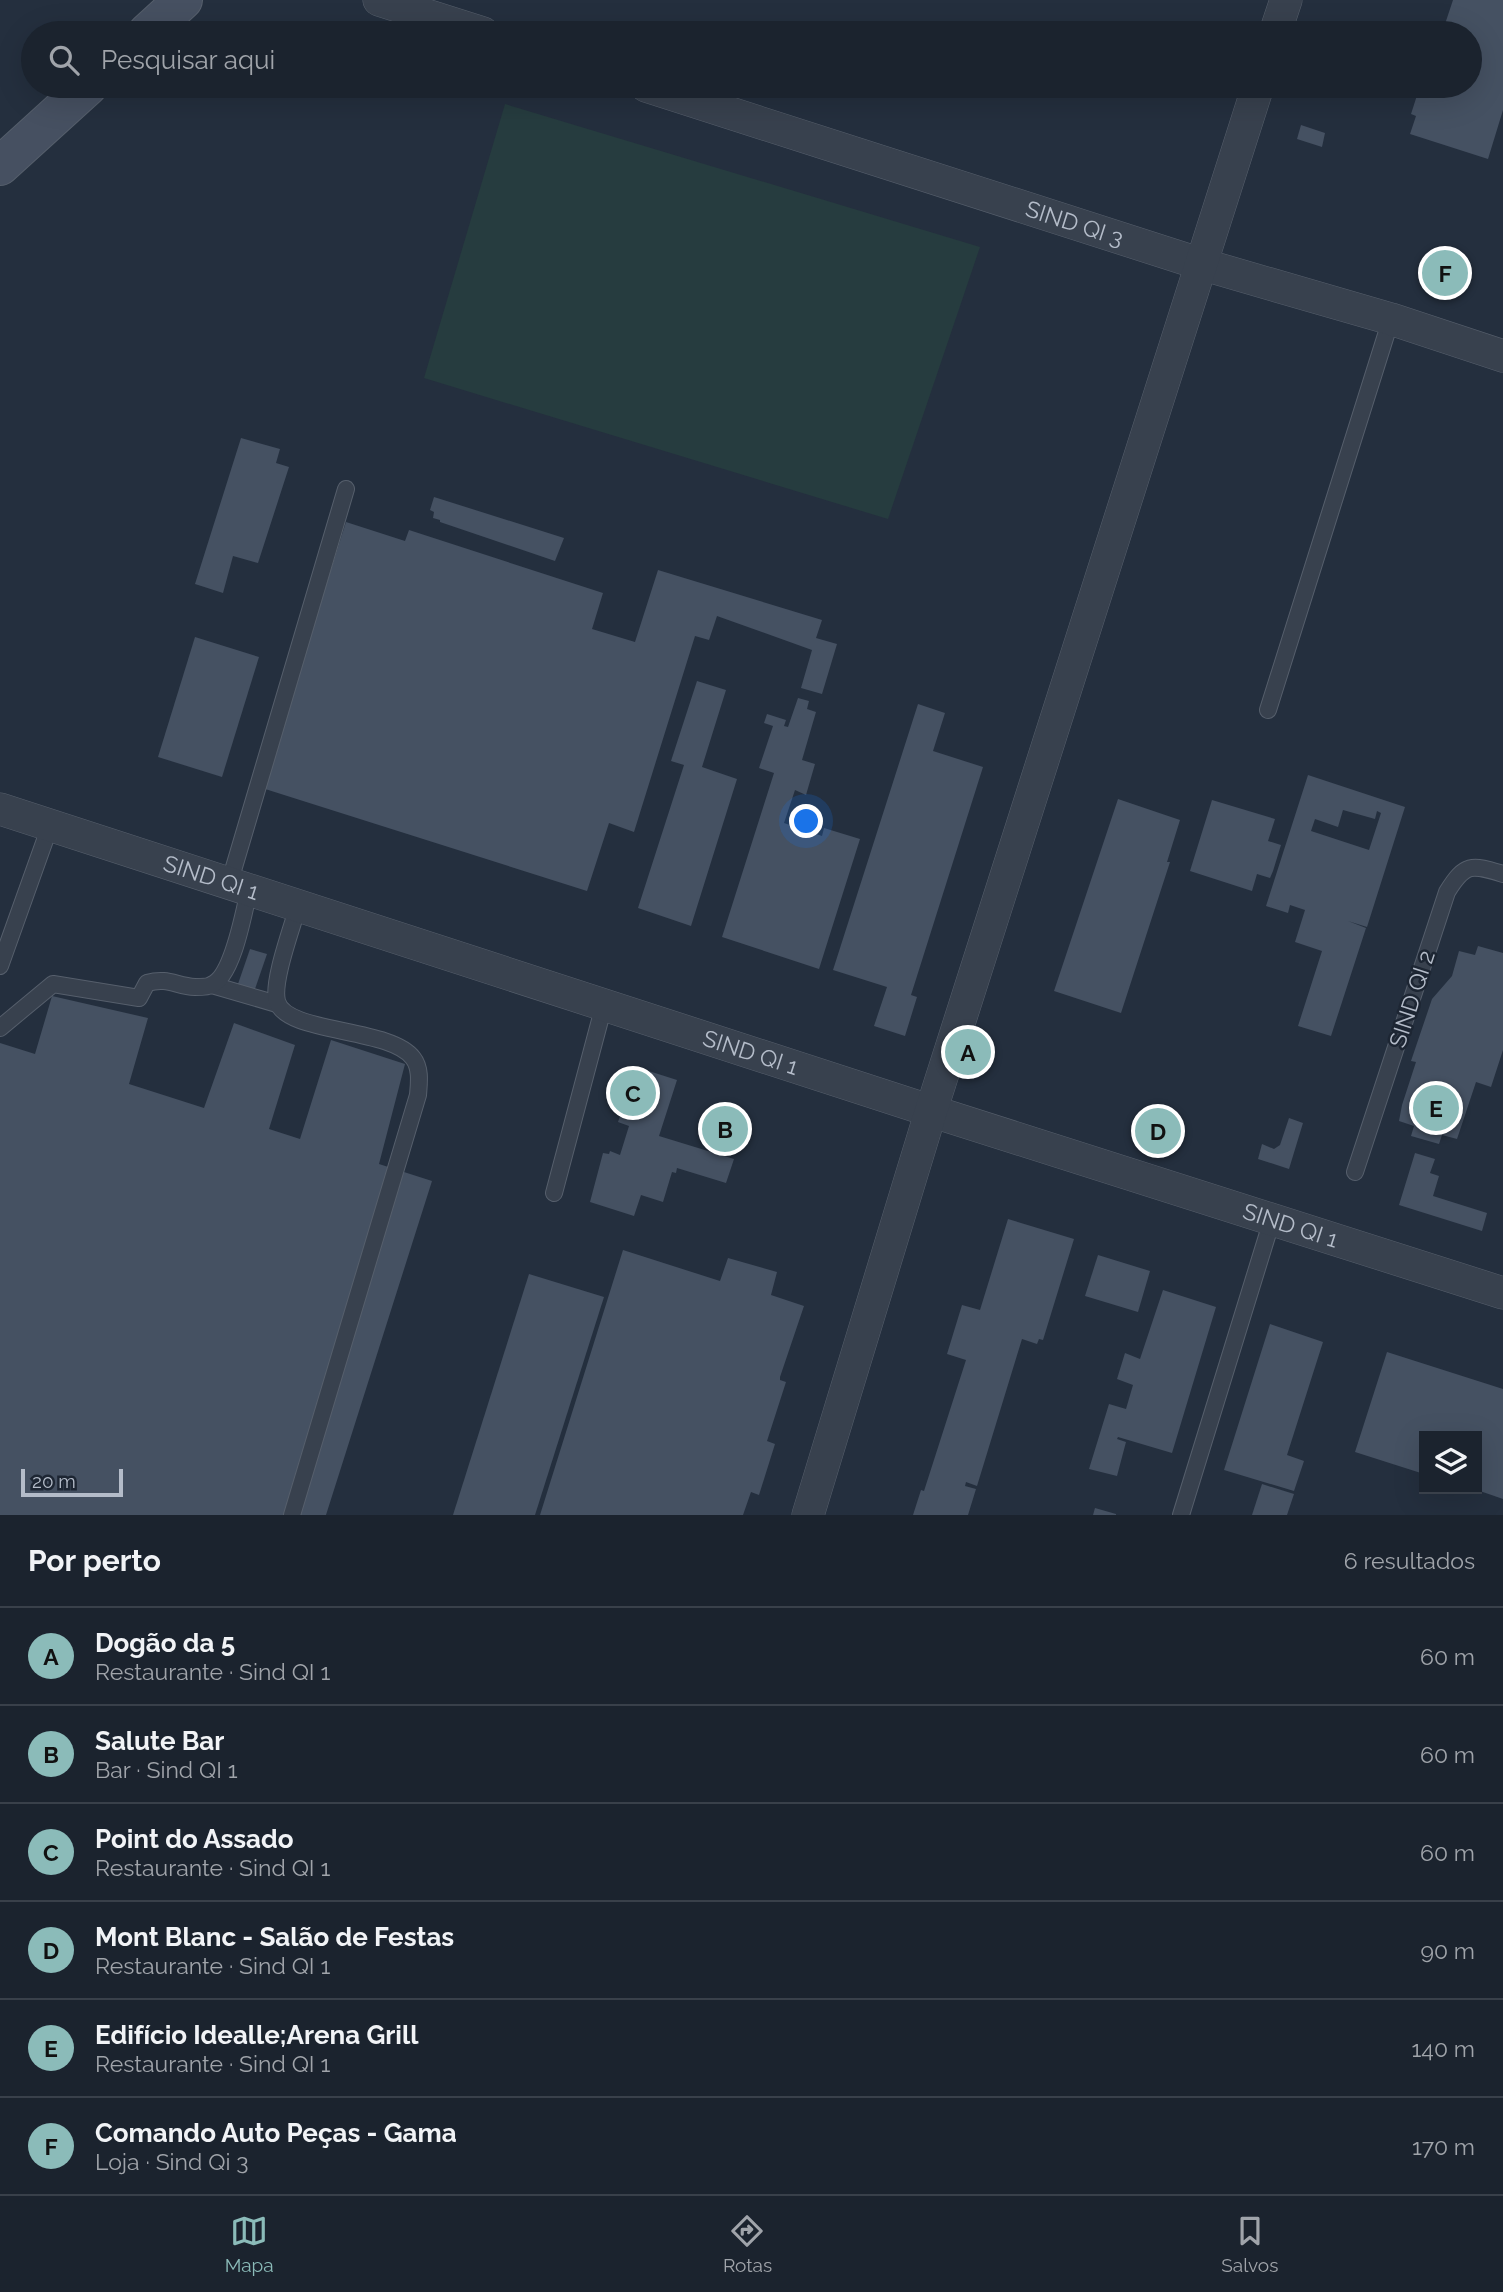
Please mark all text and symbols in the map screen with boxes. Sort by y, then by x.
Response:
search box [21,21,1482,98]
icon: search [45,41,83,79]
text: Pesquisar aqui [101,45,275,75]
street label: SIND QI 3 [1022,195,1127,251]
pin: F [1422,247,1468,299]
your location [789,804,823,838]
street label: SIND QI 1 [160,849,262,905]
street label: SIND QI 2 [1383,947,1440,1051]
street label: SIND QI 1 [700,1024,802,1080]
pin: A [945,1026,991,1078]
pin: C [610,1067,656,1119]
pin: E [1413,1082,1459,1134]
pin: B [702,1103,748,1155]
pin: D [1135,1105,1181,1157]
street label: SIND QI 1 [1240,1197,1342,1253]
map controls [1419,1431,1482,1494]
button: layers [1419,1431,1482,1494]
scale bar [21,1466,122,1498]
text: 20 m [32,1470,76,1492]
text: Por perto [28,1543,161,1578]
text: 6 resultados [1344,1547,1475,1574]
text: Dogão da 5 [95,1628,235,1658]
text: A [43,1643,59,1670]
text: 60 m [1420,1643,1475,1670]
text: Restaurante · Sind QI 1 [95,1658,330,1685]
text: Salute Bar [95,1726,224,1756]
text: B [43,1741,59,1768]
text: 60 m [1420,1741,1475,1768]
text: Bar · Sind QI 1 [95,1756,238,1783]
text: Point do Assado [95,1824,294,1854]
text: C [43,1839,59,1866]
text: 60 m [1420,1839,1475,1866]
text: Restaurante · Sind QI 1 [95,1854,330,1881]
text: Mont Blanc - Salão de Festas [95,1922,454,1952]
text: D [43,1937,59,1964]
text: 90 m [1420,1937,1475,1964]
text: Restaurante · Sind QI 1 [95,1952,330,1979]
text: Edifício Idealle;Arena Grill [95,2020,418,2050]
text: E [44,2035,58,2062]
text: 140 m [1412,2035,1475,2062]
text: Restaurante · Sind QI 1 [95,2050,330,2077]
text: Comando Auto Peças - Gama [95,2118,457,2148]
text: F [44,2133,58,2160]
text: 170 m [1412,2133,1475,2160]
text: Loja · Sind Qi 3 [95,2148,249,2175]
tab: Mapa [225,2212,274,2276]
tab: Rotas [723,2212,772,2276]
tab: Salvos [1221,2212,1278,2276]

